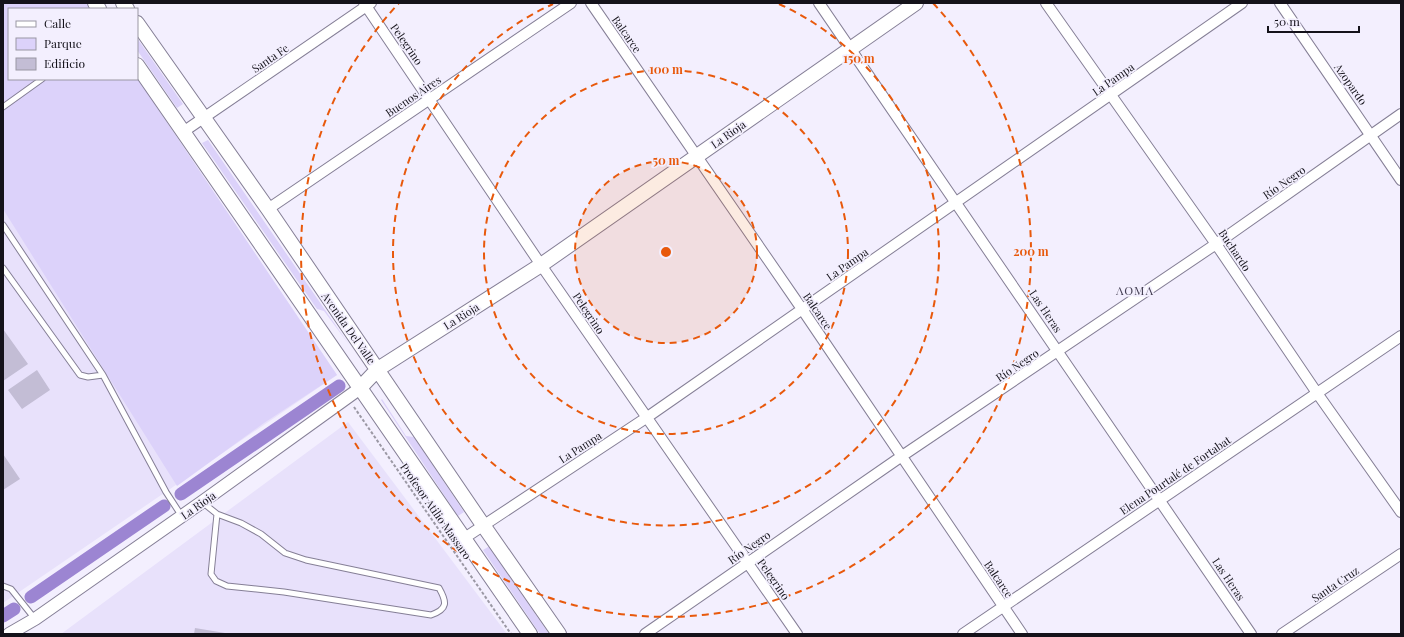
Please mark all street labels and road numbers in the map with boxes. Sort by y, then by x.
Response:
street label: Balcarce [609,13,645,56]
street label: Pelegrino [387,20,427,68]
street label: Santa Fe [249,40,292,76]
street label: La Pampa [1089,59,1137,99]
street label: Azopardo [1331,60,1371,108]
street label: Buenos Aires [382,72,444,120]
street label: La Rioja [708,116,749,151]
street label: Río Negro [1260,162,1308,202]
street label: Buchardo [1215,226,1255,274]
street label: La Pampa [823,244,871,284]
street label: Las Heras [1026,287,1066,335]
street label: Avenida Del Valle [318,288,380,367]
street label: Pelegrino [570,289,608,337]
street label: Balcarce [800,289,836,333]
street label: La Rioja [440,299,482,333]
street label: Río Negro [993,345,1041,385]
street label: La Pampa [556,427,605,466]
street label: Elena Pourtalé de Fortabat [1117,432,1234,518]
street label: Profesor Atilio Massaro [397,460,475,562]
street label: La Rioja [178,487,219,522]
street label: Río Negro [725,527,773,567]
street label: Pelegrino [754,555,794,603]
street label: Las Heras [1209,555,1249,603]
street label: Balcarce [981,557,1017,601]
street label: Santa Cruz [1308,563,1362,605]

